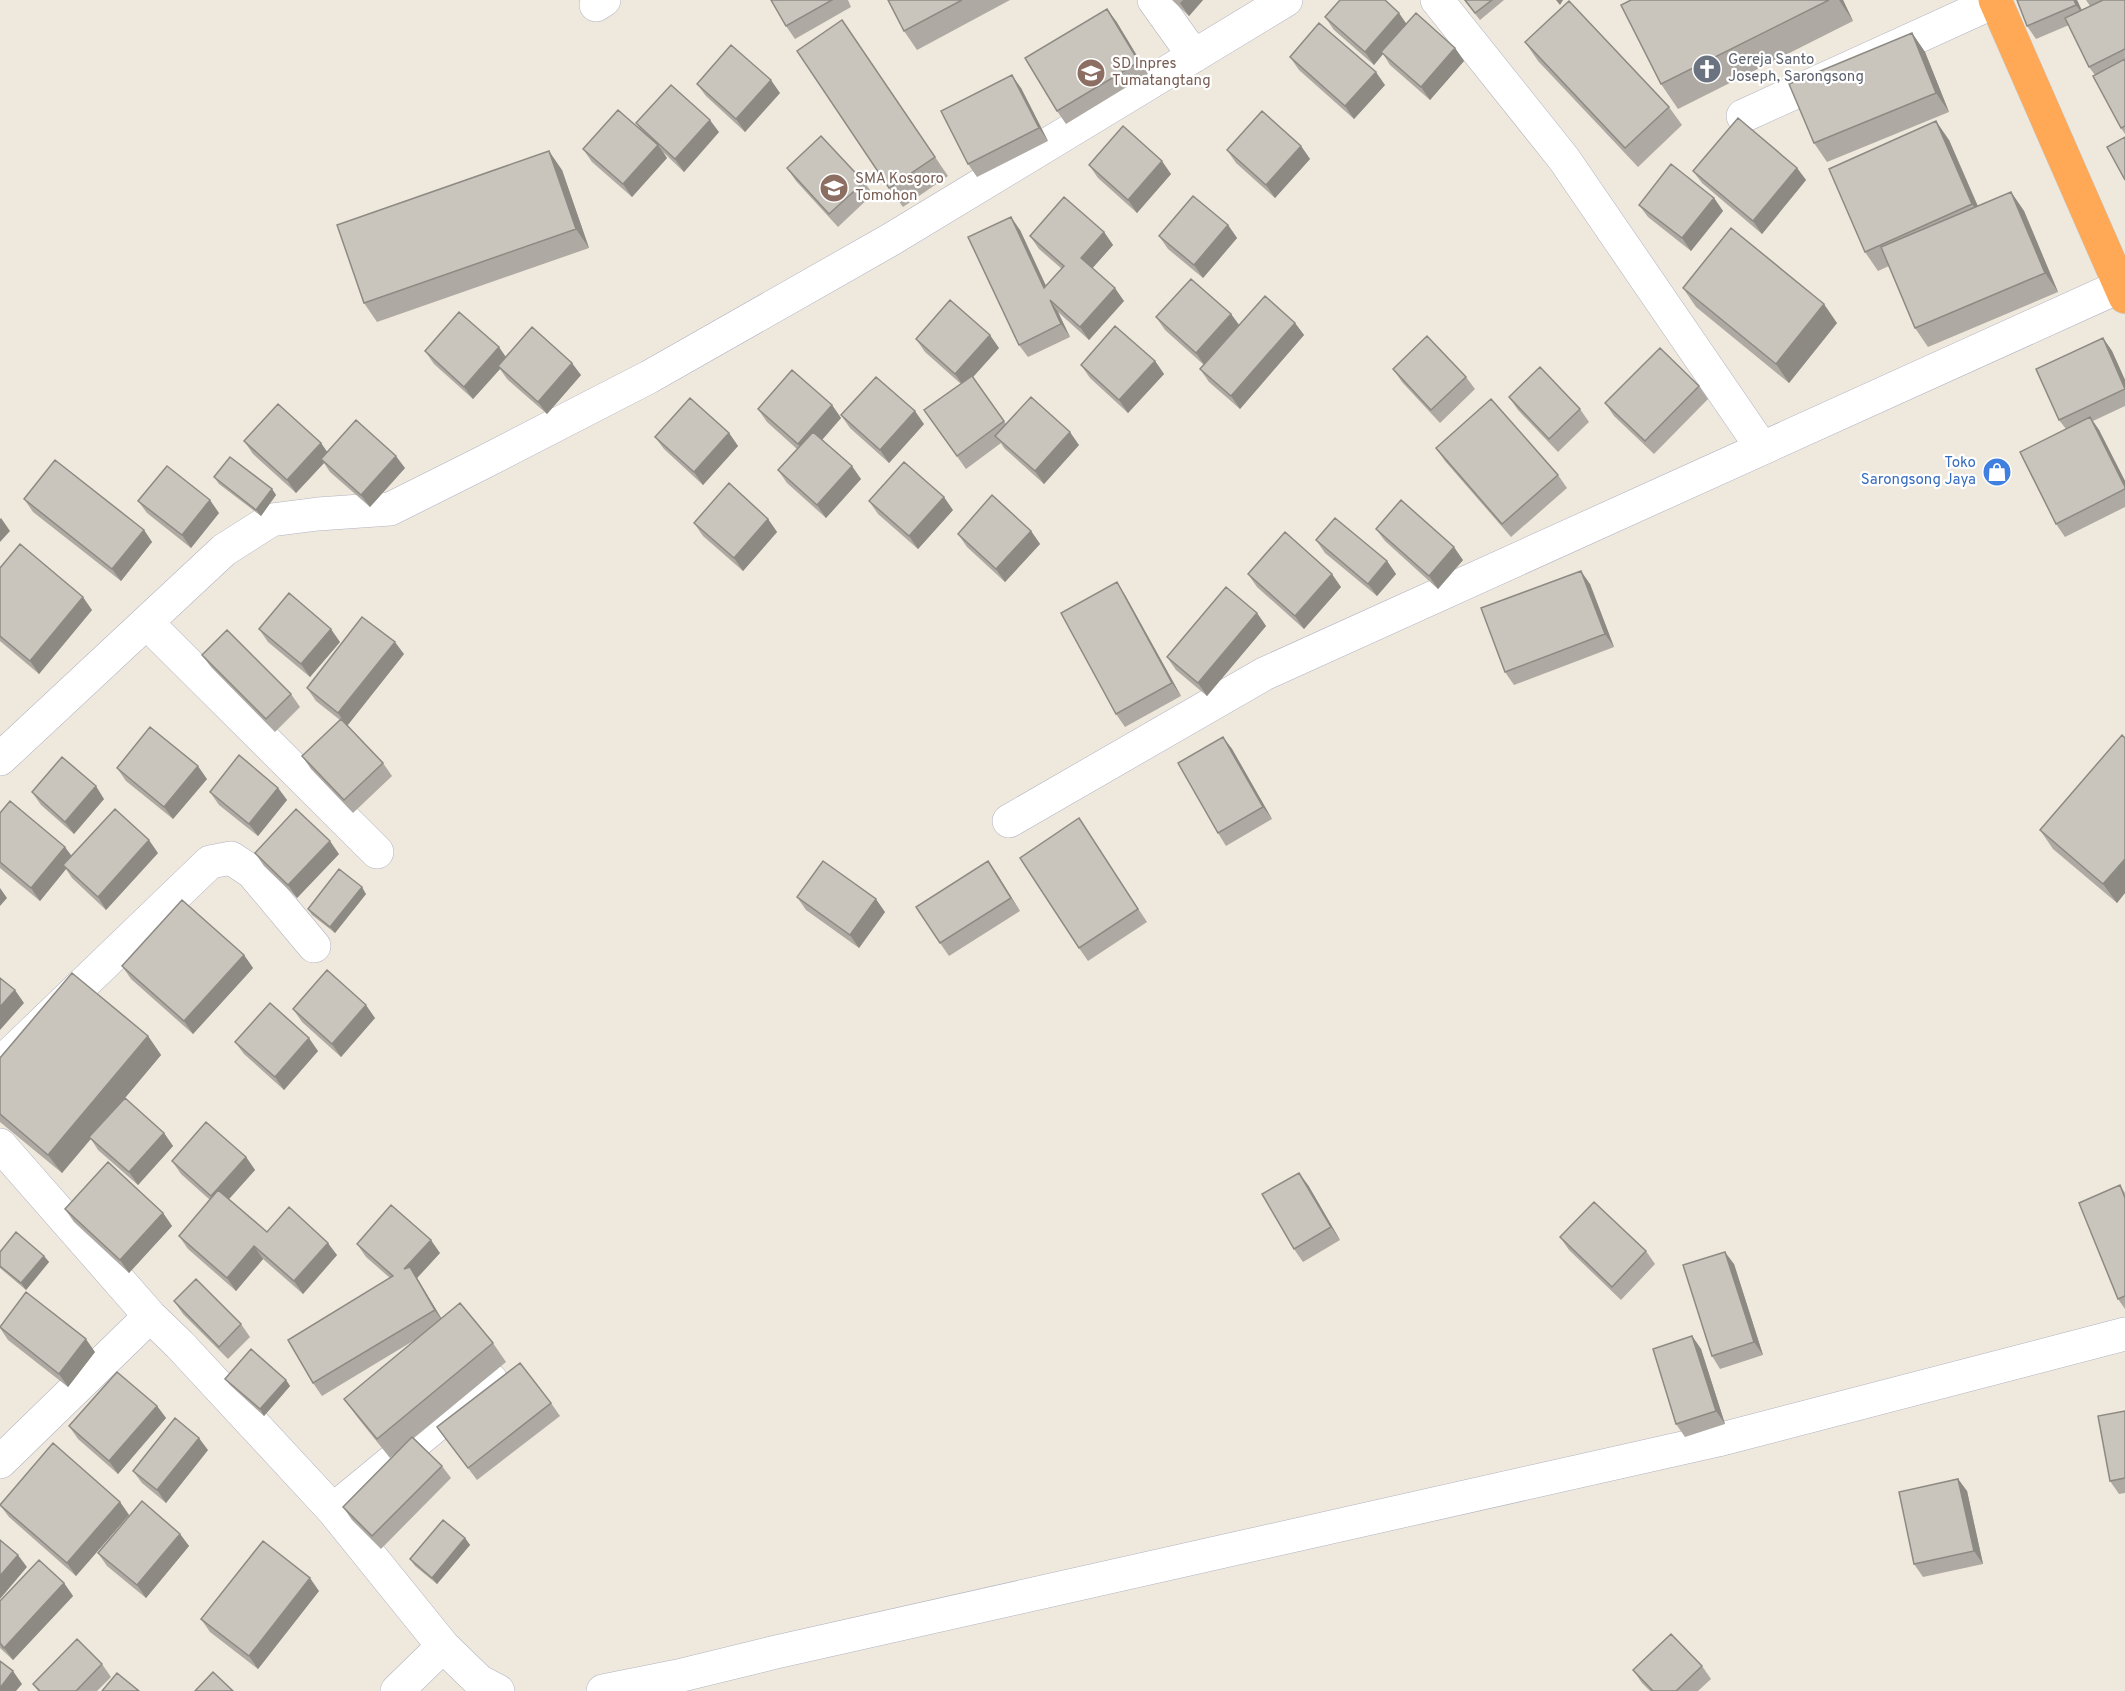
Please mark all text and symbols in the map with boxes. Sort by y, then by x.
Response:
place label: Gereja Santo Joseph, Sarongsong [1728,51,1864,87]
church icon: Gereja Santo Joseph, Sarongsong [1691,53,1723,85]
place label: SD Inpres Tumatangtang [1112,55,1211,91]
school or university icon: SD Inpres Tumatangtang [1075,57,1107,89]
place label: SMA Kosgoro Tomohon [855,170,944,206]
school or university icon: SMA Kosgoro Tomohon [818,172,850,204]
place label: Toko Sarongsong Jaya [1861,454,1976,490]
shop icon: Toko Sarongsong Jaya [1981,456,2013,488]

